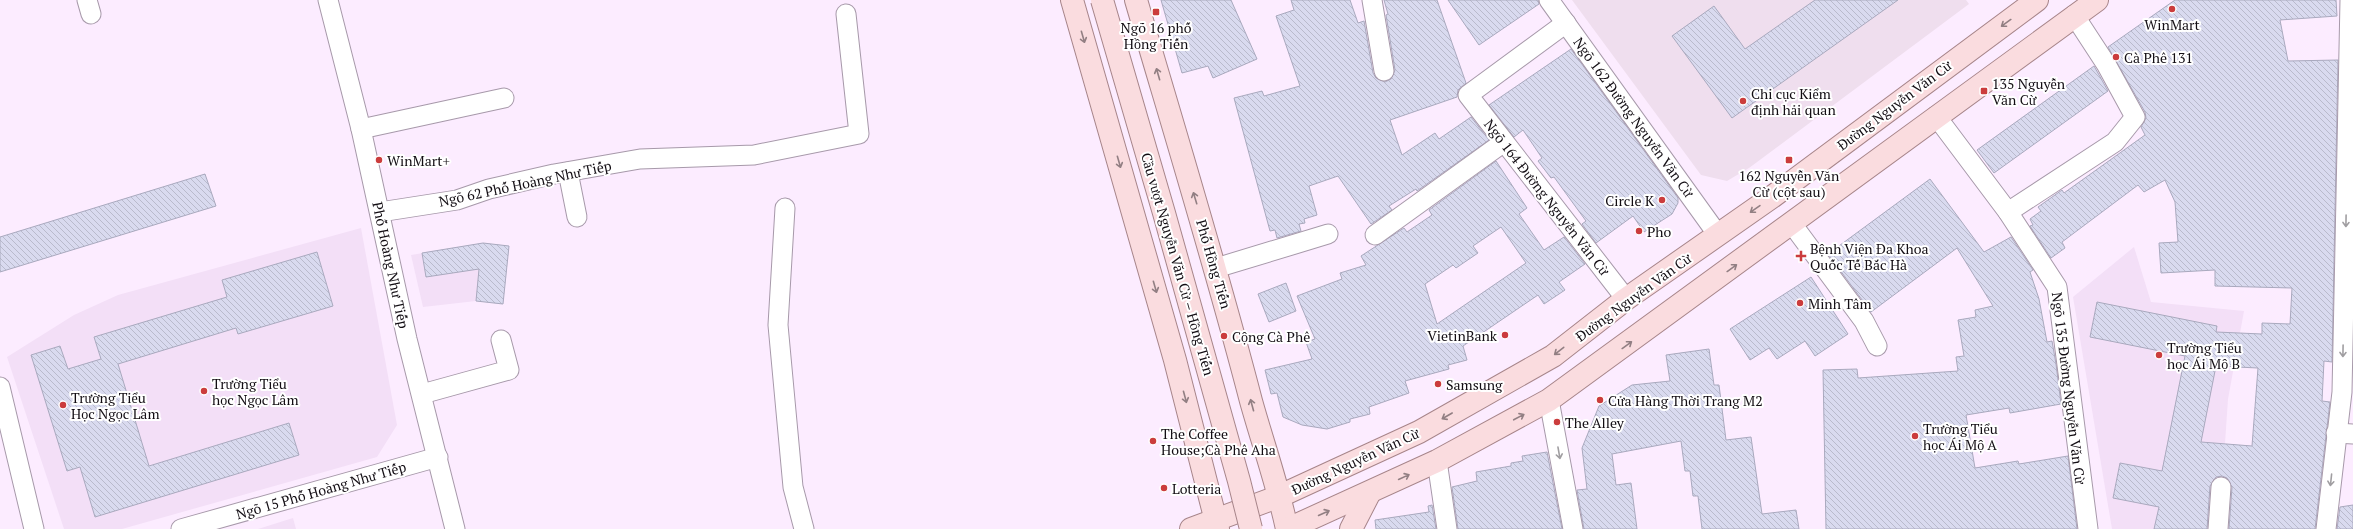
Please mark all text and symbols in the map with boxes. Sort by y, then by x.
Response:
marker: WinMart [2167,4,2177,14]
marker: Ngõ 16 phố Hồng Tiến [1151,7,1161,17]
place label: WinMart [2144,15,2200,34]
place label: Ngõ 16 phố Hồng Tiến [1121,18,1192,53]
one-way arrow [2000,19,2011,27]
one-way arrow [1080,31,1087,44]
street label: Ngõ 162 Đường Nguyễn Văn Cừ [1570,33,1699,201]
place label: Cà Phê 131 [2124,48,2193,67]
marker: Cà Phê 131 [2111,52,2121,62]
street label: Đường Nguyễn Văn Cừ [1833,55,1955,154]
one-way arrow [1154,68,1161,81]
place label: 135 Nguyễn Văn Cừ [1992,74,2066,109]
place label: Chi cục Kiểm định hải quan [1751,84,1836,119]
marker: 135 Nguyễn Văn Cừ [1979,86,1989,96]
marker: Chi cục Kiểm định hải quan [1738,96,1748,106]
street label: Ngõ 164 Đường Nguyễn Văn Cừ [1480,115,1614,279]
street label: Cầu vượt Nguyễn Văn Cừ – Hồng Tiến [1137,150,1219,378]
place label: WinMart+ [387,151,450,170]
marker: WinMart+ [374,155,384,165]
street label: Ngõ 62 Phố Hoàng Như Tiếp [437,155,613,211]
marker: 162 Nguyễn Văn Cừ (cột sau) [1784,155,1794,165]
one-way arrow [1116,156,1123,169]
place label: 162 Nguyễn Văn Cừ (cột sau) [1739,166,1840,201]
place label: Circle K [1605,191,1655,210]
one-way arrow [1191,192,1198,205]
marker: Circle K [1657,195,1667,205]
street label: Phố Hoàng Như Tiếp [368,200,414,330]
one-way arrow [1750,205,1761,213]
one-way arrow [2342,214,2349,227]
street label: Phố Hồng Tiến [1192,217,1236,312]
place label: Pho [1647,222,1672,241]
marker: Pho [1634,226,1644,236]
place label: Bệnh Viện Đa Khoa Quốc Tế Bắc Hà [1810,239,1929,274]
street label: Đường Nguyễn Văn Cừ [1571,248,1695,345]
marker: Bệnh Viện Đa Khoa Quốc Tế Bắc Hà [1795,250,1807,262]
one-way arrow [1726,264,1737,272]
one-way arrow [1152,281,1159,294]
street label: Ngõ 135 Đường Nguyễn Văn Cừ [2048,291,2090,485]
place label: Minh Tâm [1808,294,1872,313]
marker: Minh Tâm [1795,298,1805,308]
place label: VietinBank [1427,326,1498,345]
place label: Cộng Cà Phê [1232,327,1310,346]
marker: VietinBank [1500,330,1510,340]
marker: Cộng Cà Phê [1219,331,1229,341]
place label: Trường Tiểu học Ái Mộ B [2167,338,2242,373]
one-way arrow [1621,341,1632,349]
one-way arrow [2339,344,2346,357]
one-way arrow [1554,347,1565,356]
marker: Trường Tiểu học Ái Mộ B [2154,350,2164,360]
place label: Trường Tiểu học Ngọc Lâm [212,374,299,409]
place label: Samsung [1446,375,1503,394]
marker: Samsung [1433,379,1443,389]
marker: Trường Tiểu học Ngọc Lâm [199,386,209,396]
place label: Trường Tiểu Học Ngọc Lâm [71,388,160,423]
one-way arrow [1182,391,1189,404]
place label: Cửa Hàng Thời Trang M2 [1608,391,1763,410]
marker: Cửa Hàng Thời Trang M2 [1595,395,1605,405]
one-way arrow [1248,398,1256,411]
marker: Trường Tiểu Học Ngọc Lâm [58,400,68,410]
one-way arrow [1441,413,1453,421]
one-way arrow [1513,413,1525,420]
place label: The Alley [1565,413,1625,432]
marker: The Alley [1552,417,1562,427]
place label: Trường Tiểu học Ái Mộ A [1923,419,1998,454]
street label: Đường Nguyễn Văn Cừ [1288,423,1422,499]
place label: The Coffee House;Cà Phê Aha [1161,424,1276,459]
marker: Trường Tiểu học Ái Mộ A [1910,431,1920,441]
marker: The Coffee House;Cà Phê Aha [1148,436,1158,446]
one-way arrow [1555,446,1563,459]
street label: Ngõ 15 Phố Hoàng Như Tiếp [234,457,408,523]
one-way arrow [1397,473,1409,480]
one-way arrow [2327,473,2335,486]
place label: Lotteria [1172,479,1221,498]
marker: Lotteria [1159,483,1169,493]
one-way arrow [1317,509,1329,517]

